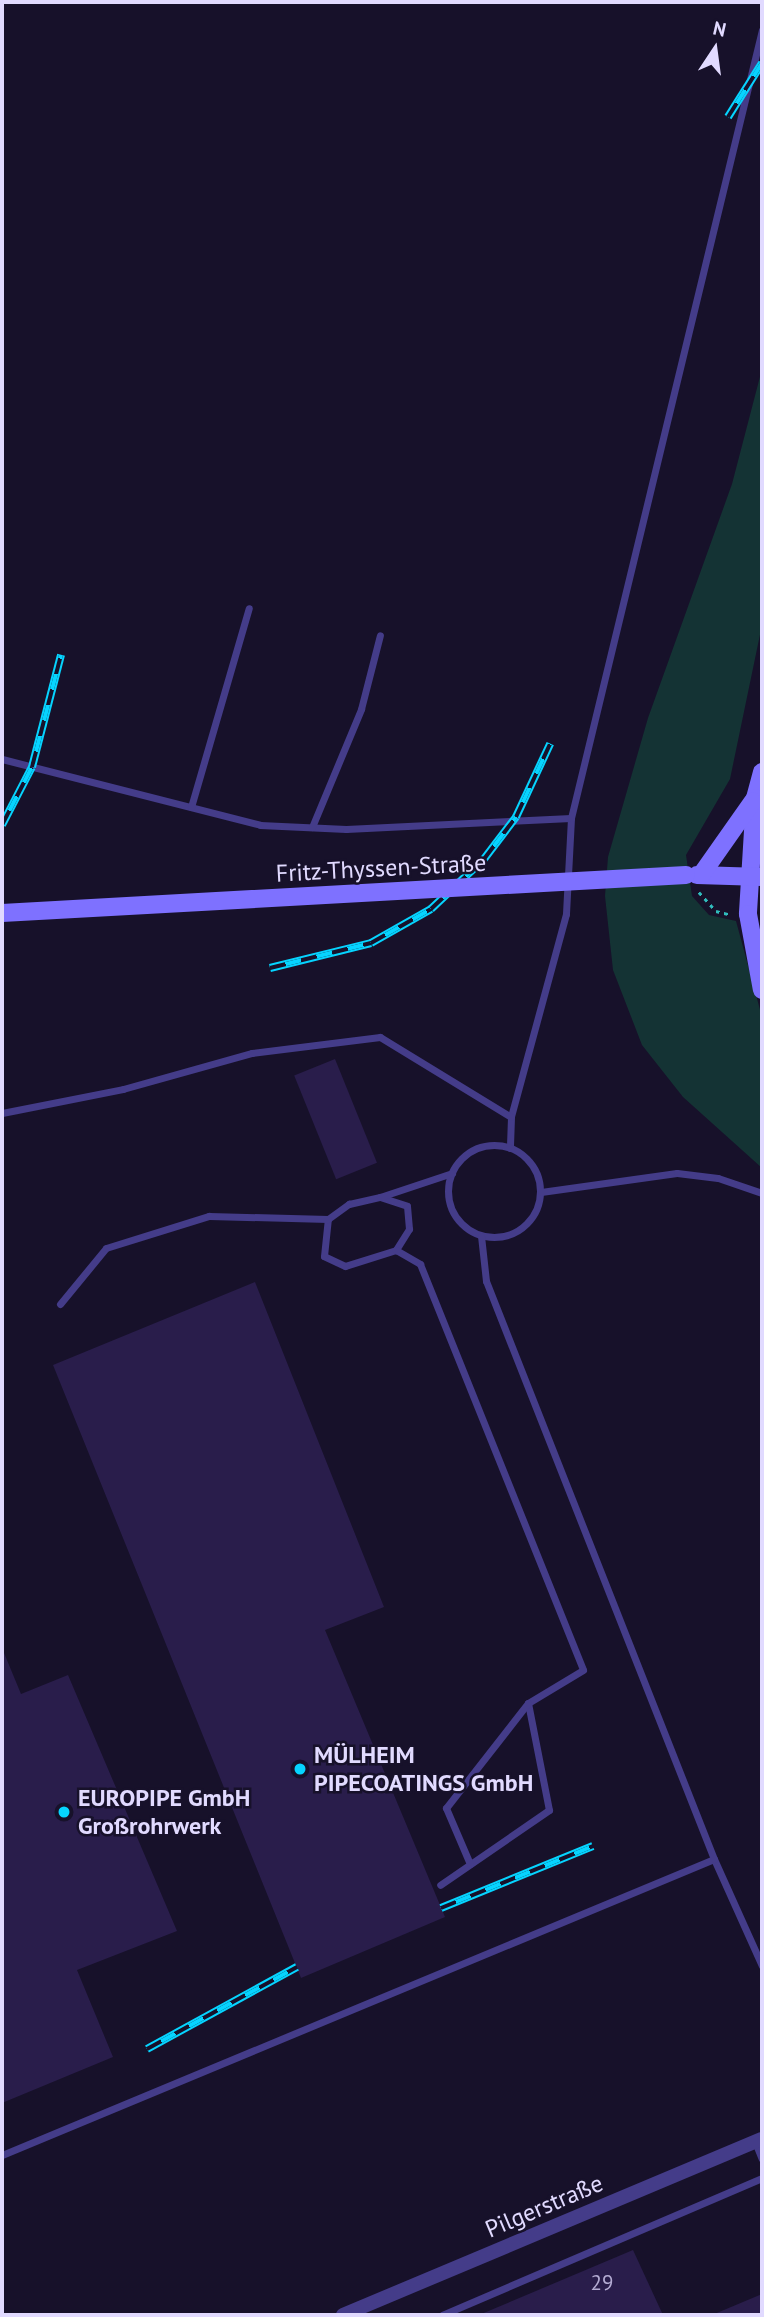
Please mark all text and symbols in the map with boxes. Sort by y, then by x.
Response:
north arrow [680,14,750,84]
text: N [711,15,728,42]
street label: Fritz-Thyssen-Straße [275,848,487,888]
place label: MÜLHEIM PIPECOATINGS GmbH [314,1741,534,1797]
marker: MÜLHEIM PIPECOATINGS GmbH [292,1761,308,1777]
place label: EUROPIPE GmbH Großrohrwerk [78,1784,251,1840]
marker: EUROPIPE GmbH Großrohrwerk [56,1804,72,1820]
street label: Pilgerstraße [481,2168,607,2244]
house number: 29 [591,2270,613,2296]

